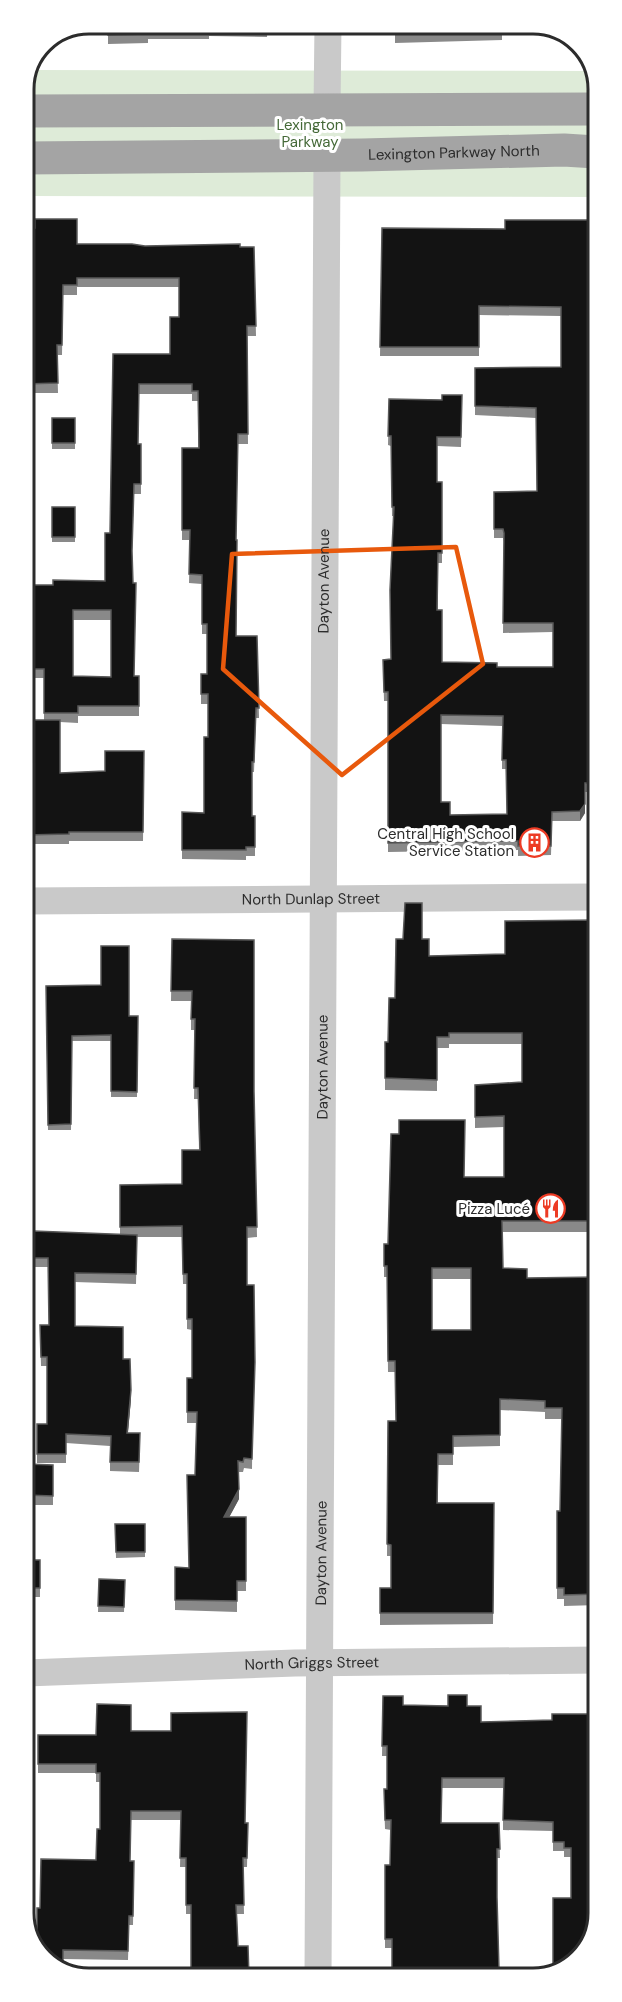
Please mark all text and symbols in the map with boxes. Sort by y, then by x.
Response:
park label: Lexington Parkway [277,115,343,152]
street label: Lexington Parkway North [368,141,540,165]
street label: Dayton Avenue [314,529,334,633]
place label: Central High School Service Station [377,824,514,861]
building icon: Central High School Service Station [519,827,551,859]
street label: North Dunlap Street [242,889,380,909]
street label: Dayton Avenue [312,1015,333,1119]
restaurant icon: Pizza Lucé [535,1193,567,1225]
place label: Pizza Lucé [458,1199,530,1219]
street label: Dayton Avenue [311,1501,331,1605]
street label: North Griggs Street [244,1652,379,1675]

